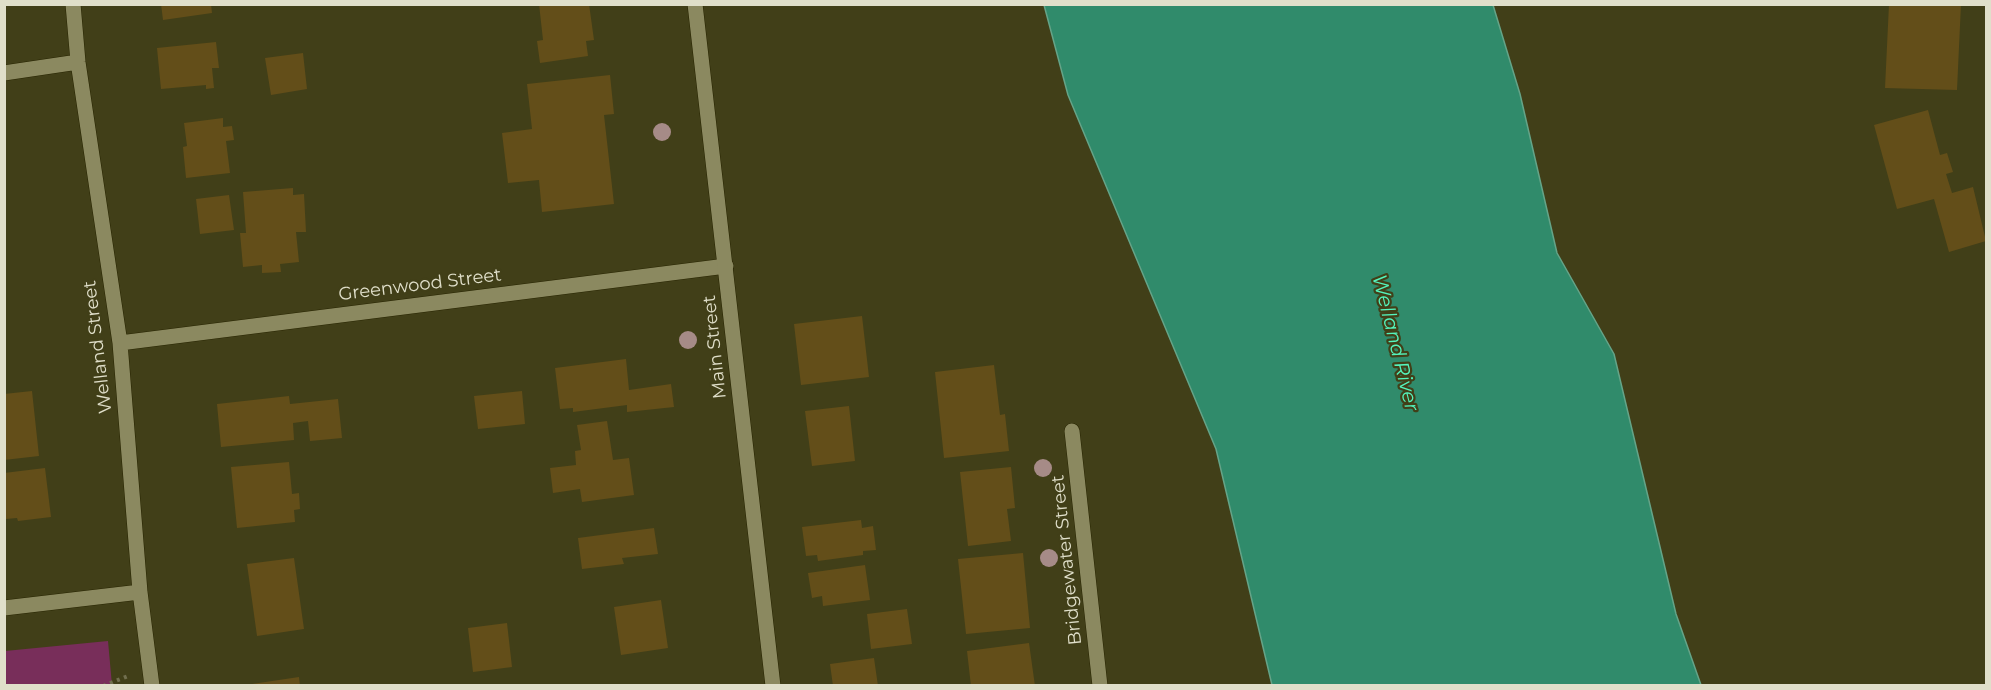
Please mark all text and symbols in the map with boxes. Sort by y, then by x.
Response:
street label: Greenwood Street [337,264,503,306]
water label: Welland River [1366,272,1424,414]
street label: Welland Street [79,279,117,415]
street label: Main Street [699,294,731,400]
street label: Bridgewater Street [1047,474,1087,646]

